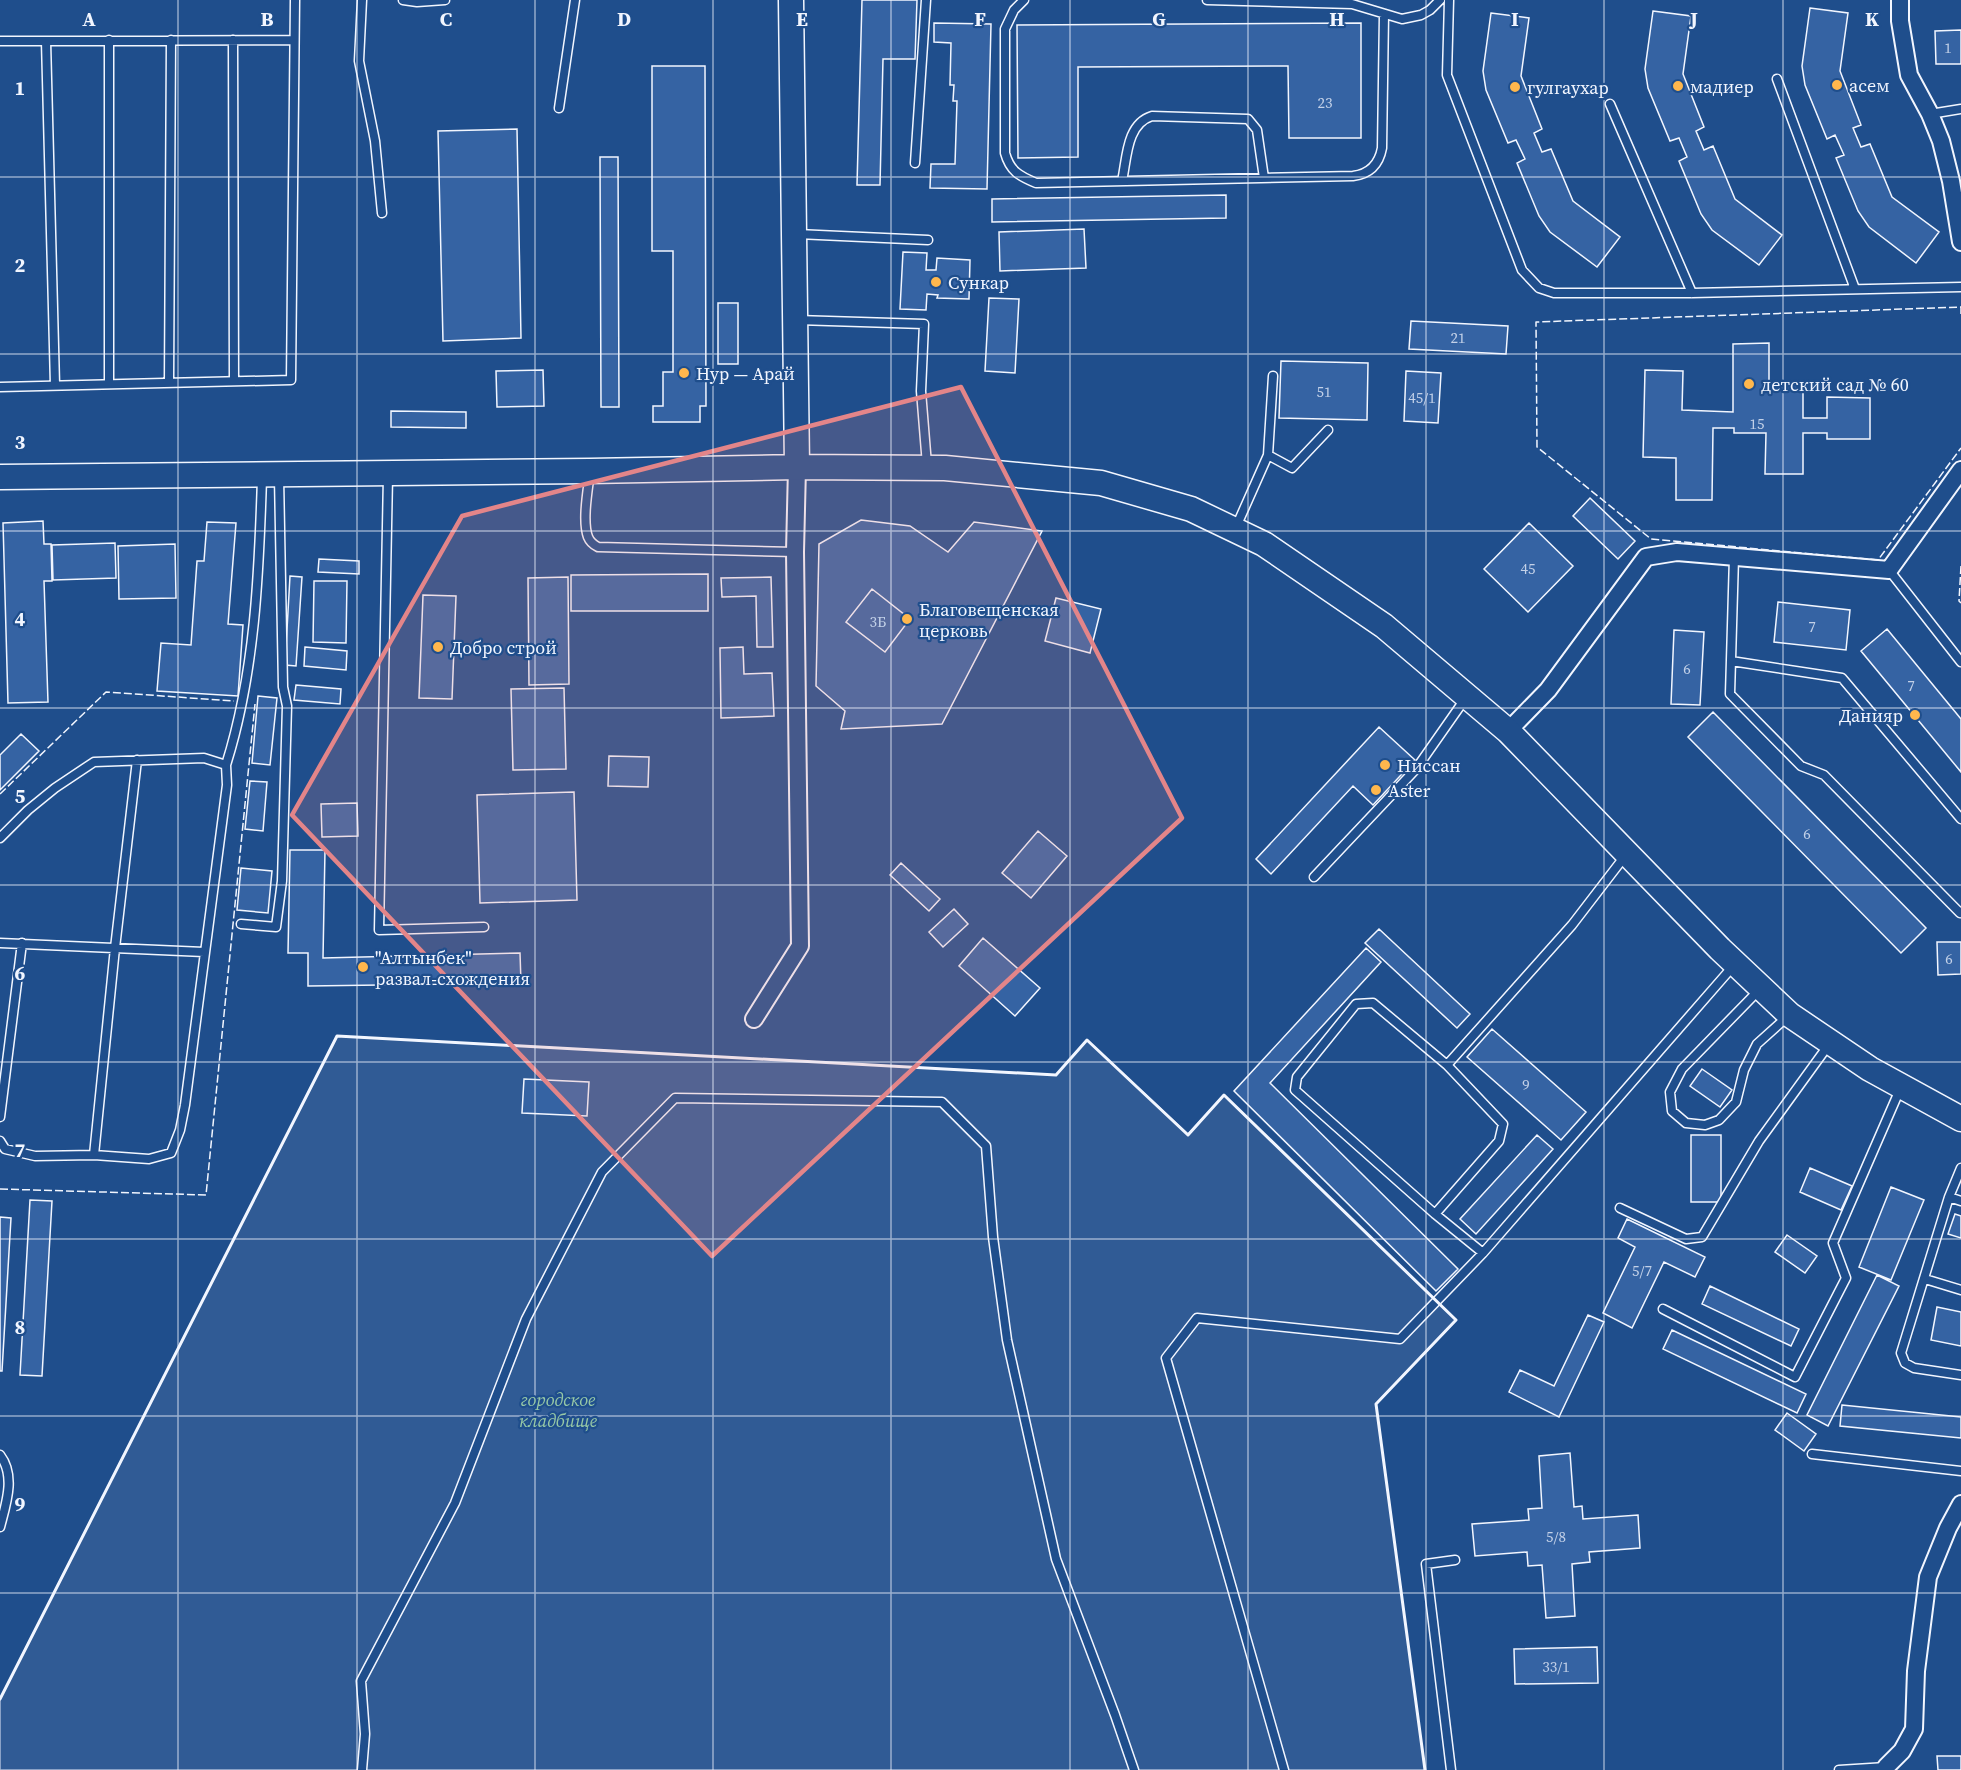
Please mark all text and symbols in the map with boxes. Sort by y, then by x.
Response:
text: A [82,5,96,33]
text: B [260,5,274,33]
text: C [440,5,452,33]
text: D [617,5,631,33]
text: E [796,5,808,33]
text: F [974,5,986,33]
text: G [1152,5,1166,33]
text: H [1329,5,1345,33]
text: I [1511,5,1519,33]
text: J [1688,5,1698,33]
text: K [1865,5,1879,33]
house number: 1 [1944,37,1952,58]
place label: асем [1849,73,1889,98]
text: 1 [15,74,25,102]
place label: мадиер [1690,74,1754,99]
place label: гулгаухар [1527,75,1609,100]
marker: асем [1830,78,1844,92]
marker: мадиер [1671,79,1685,93]
marker: гулгаухар [1508,80,1522,94]
house number: 23 [1317,92,1333,113]
text: 2 [15,251,26,279]
place label: Сункар [948,270,1009,295]
marker: Сункар [929,275,943,289]
house number: 21 [1450,327,1466,348]
place label: Нур — Арай [696,361,795,386]
marker: Нур — Арай [677,366,691,380]
place label: детский сад № 60 [1761,372,1909,397]
marker: детский сад № 60 [1742,377,1756,391]
house number: 51 [1316,381,1332,402]
house number: 45/1 [1408,387,1436,408]
house number: 15 [1749,413,1765,434]
text: 3 [15,428,26,456]
house number: 45 [1520,558,1536,579]
place label: Благовещенская церковь [919,597,1059,643]
text: 4 [15,605,26,633]
house number: 3Б [870,611,886,632]
marker: Благовещенская церковь [900,612,914,626]
house number: 7 [1808,616,1816,637]
place label: Добро строй [450,635,557,660]
marker: Добро строй [431,640,445,654]
house number: 6 [1683,658,1691,679]
house number: 7 [1907,675,1915,696]
place label: Данияр [1839,703,1903,728]
marker: Данияр [1908,708,1922,722]
place label: Ниссан [1397,753,1461,778]
marker: Ниссан [1378,758,1392,772]
place label: Aster [1388,778,1431,803]
text: 5 [15,782,26,810]
marker: Aster [1369,783,1383,797]
house number: 6 [1803,823,1811,844]
place label: "Алтынбек" развал-схождения [375,945,530,991]
house number: 6 [1945,948,1953,969]
text: 6 [15,959,26,987]
marker: "Алтынбек" развал-схождения [356,960,370,974]
house number: 9 [1522,1074,1530,1095]
text: 7 [15,1136,26,1164]
house number: 5/7 [1632,1260,1652,1281]
text: 8 [15,1313,25,1341]
park label: городское кладбище [519,1387,598,1433]
text: 9 [15,1490,26,1518]
house number: 5/8 [1546,1526,1566,1547]
house number: 33/1 [1542,1656,1570,1677]

